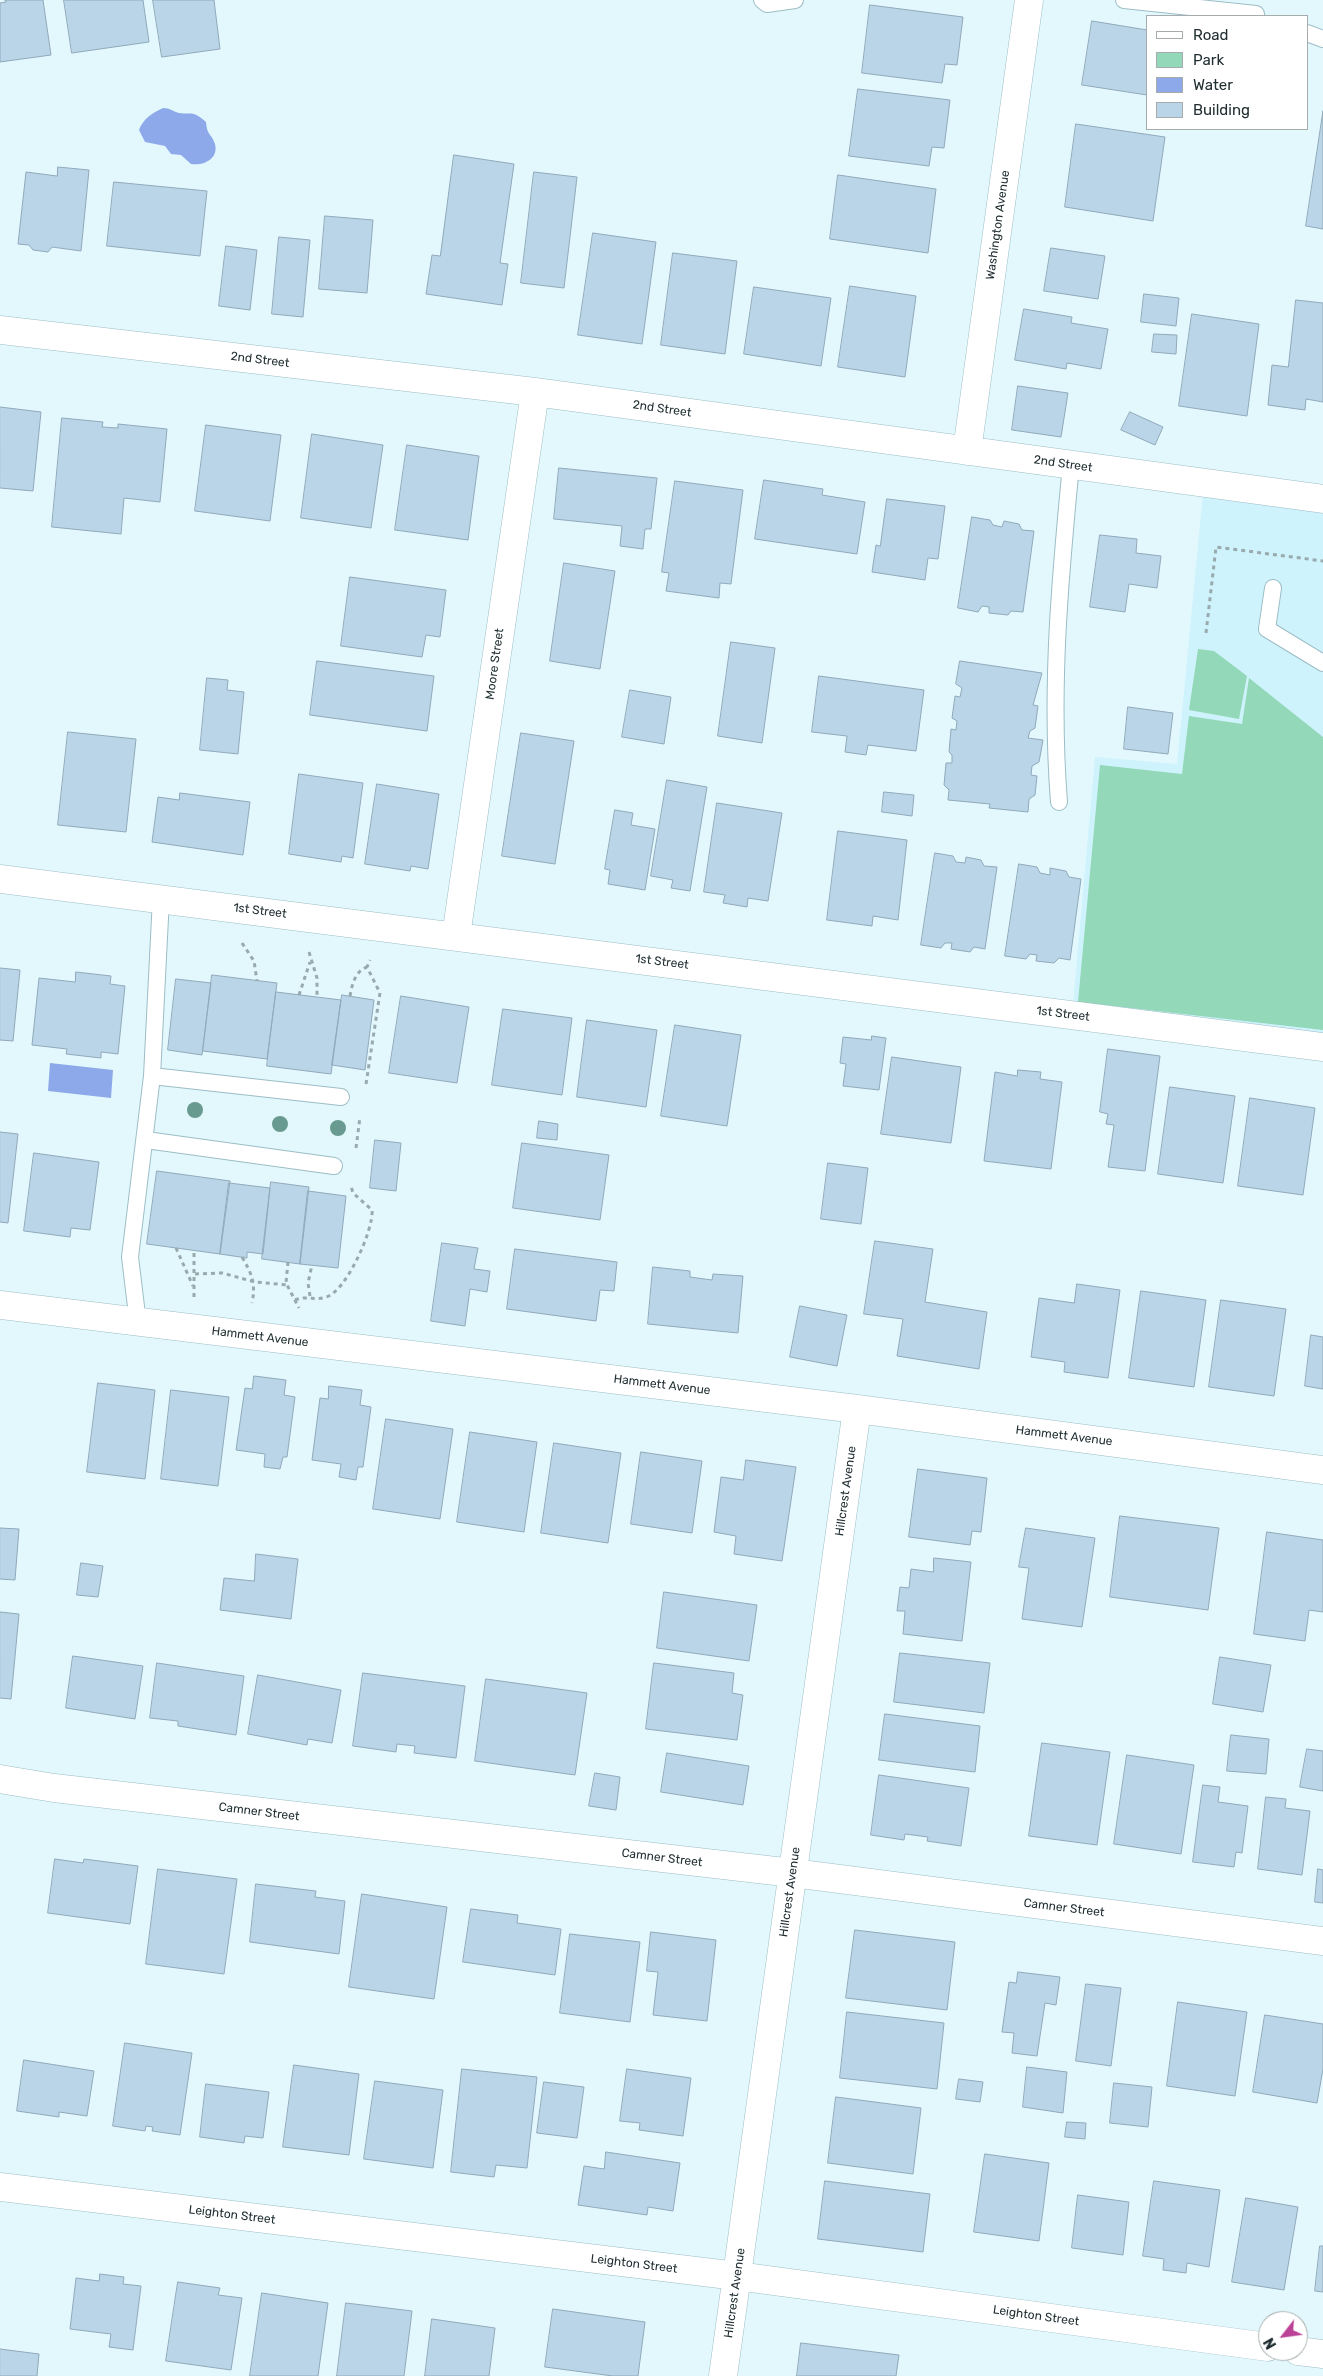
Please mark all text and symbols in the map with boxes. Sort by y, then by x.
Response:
legend [1146,15,1308,130]
text: Road [1193,26,1229,44]
text: Park [1193,51,1224,69]
text: Water [1193,76,1233,94]
text: Building [1193,101,1250,119]
street label: Washington Avenue [983,169,1013,281]
street label: 2nd Street [230,349,290,371]
street label: 2nd Street [632,398,692,420]
street label: 2nd Street [1033,453,1093,475]
street label: Moore Street [483,627,507,701]
street label: 1st Street [233,901,287,921]
street label: 1st Street [635,952,689,972]
street label: 1st Street [1036,1004,1090,1024]
street label: Hammett Avenue [211,1324,309,1350]
street label: Hammett Avenue [613,1372,711,1398]
street label: Hammett Avenue [1015,1423,1113,1449]
street label: Hillcrest Avenue [833,1445,859,1537]
street label: Camner Street [218,1800,300,1824]
street label: Camner Street [621,1846,703,1870]
street label: Hillcrest Avenue [777,1846,803,1938]
street label: Camner Street [1023,1896,1105,1920]
street label: Leighton Street [188,2203,276,2227]
street label: Hillcrest Avenue [722,2247,748,2339]
street label: Leighton Street [590,2252,678,2276]
street label: Leighton Street [992,2303,1080,2329]
north arrow [1258,2311,1308,2361]
text: N [1261,2335,1280,2352]

